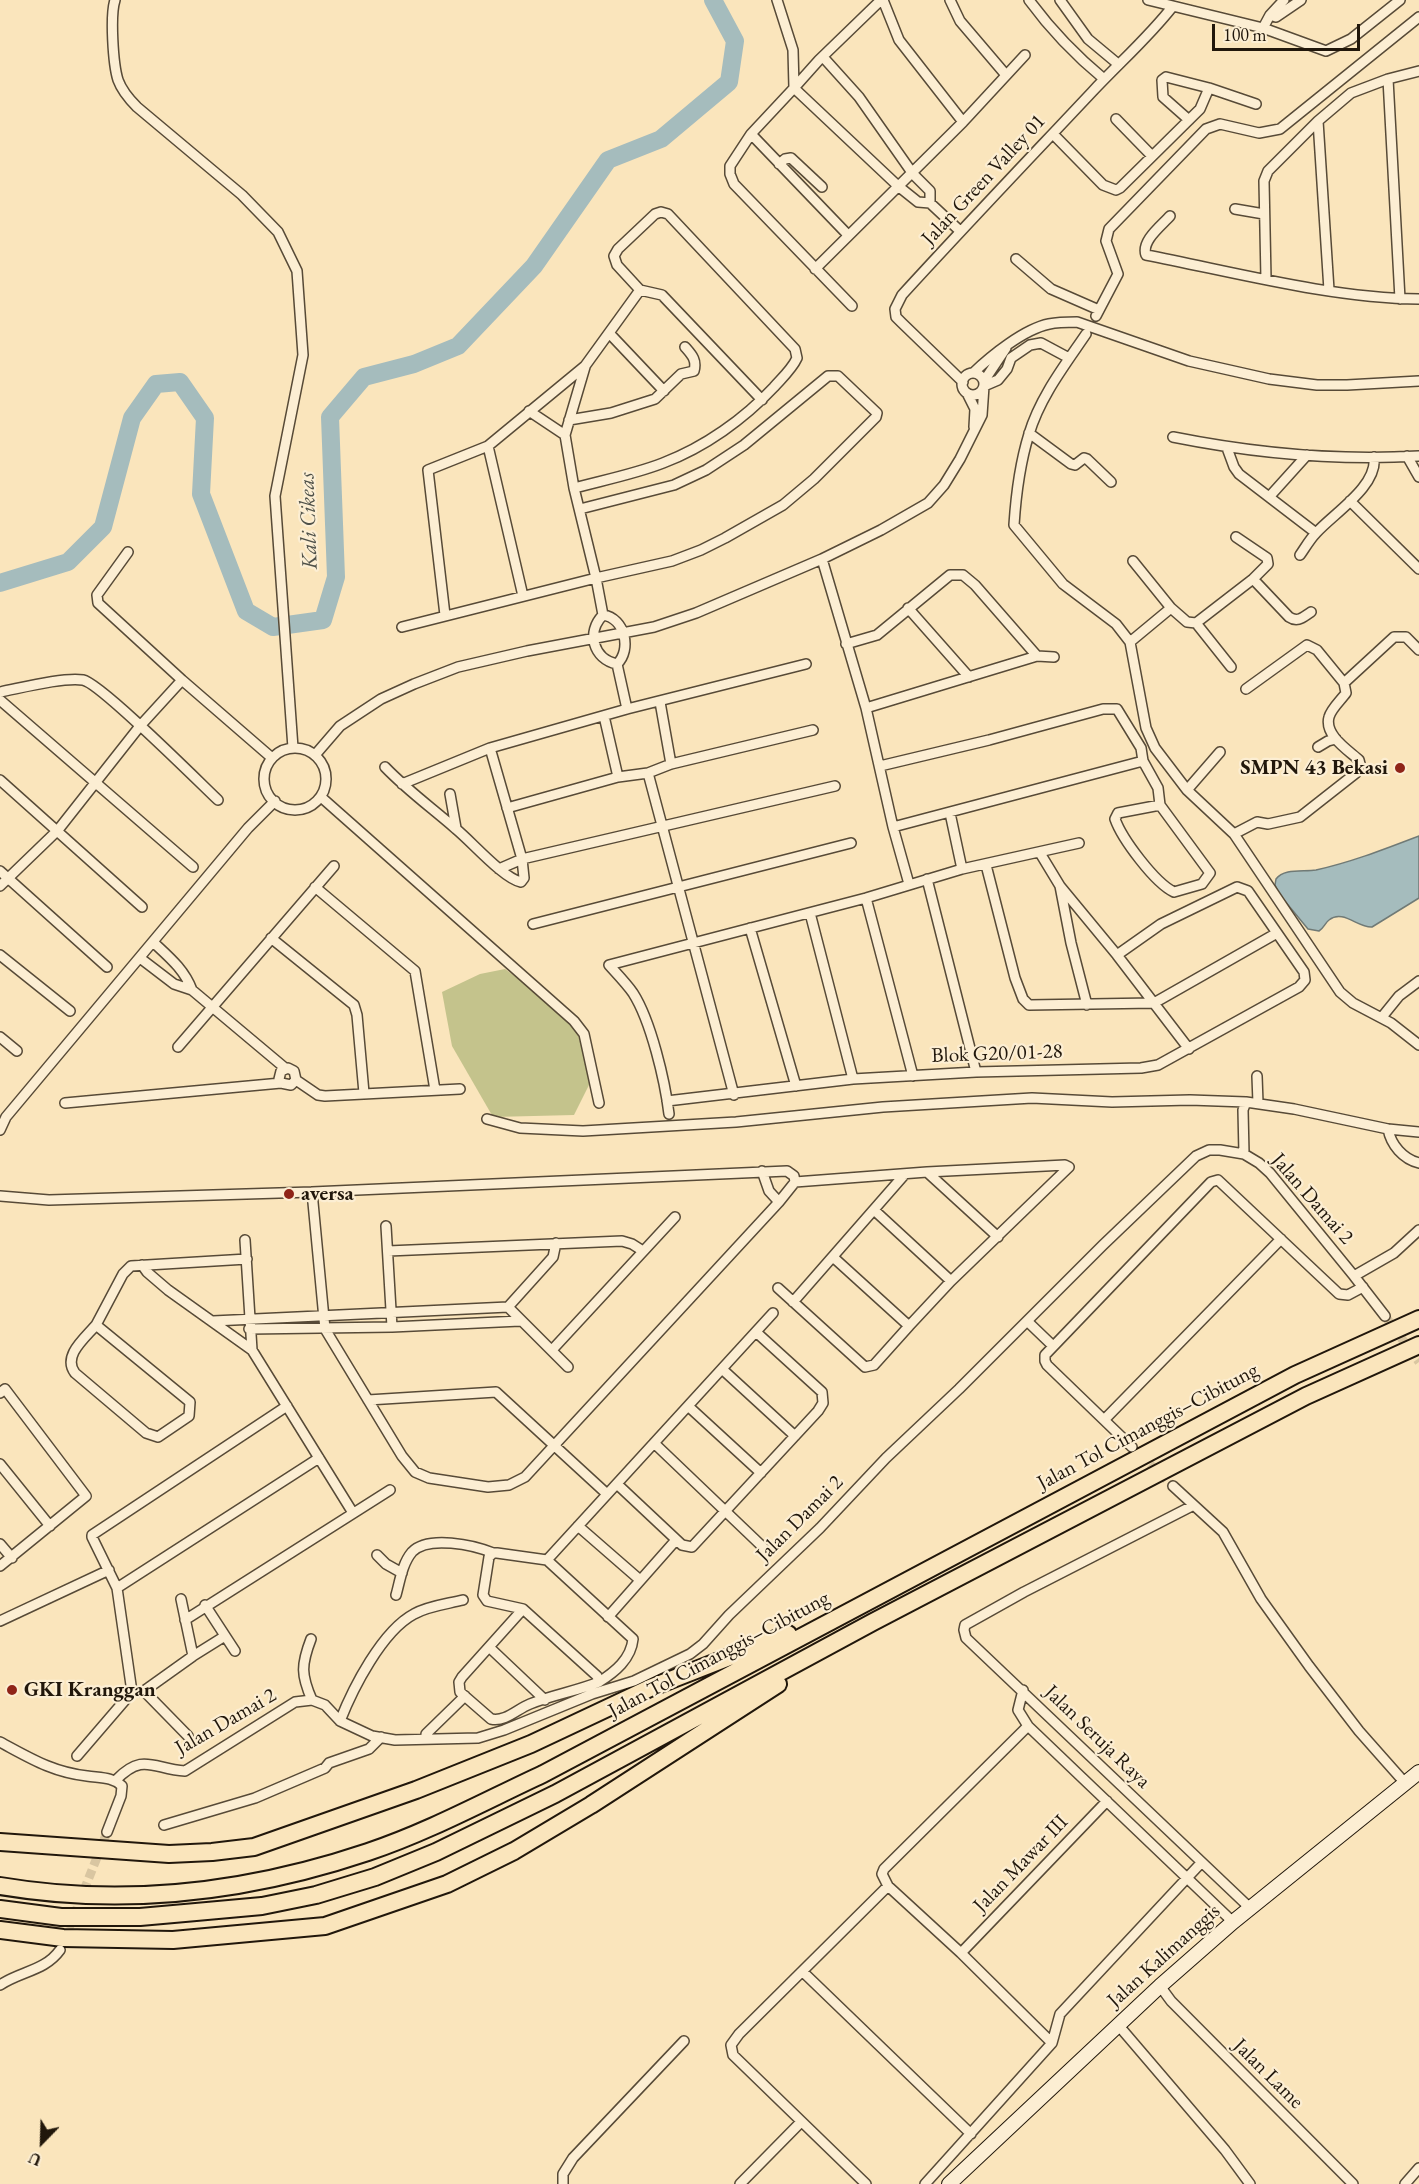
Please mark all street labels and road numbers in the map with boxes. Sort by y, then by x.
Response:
street label: Jalan Green Valley 01 [917,109,1051,251]
street label: Blok G20/01-28 [931,1039,1063,1069]
street label: Jalan Damai 2 [1266,1148,1358,1250]
street label: Jalan Tol Cimanggis–Cibitung [1033,1358,1263,1496]
street label: Jalan Damai 2 [751,1470,849,1568]
street label: Jalan Tol Cimanggis–Cibitung [604,1586,834,1724]
street label: Jalan Seruja Raya [1039,1680,1155,1794]
street label: Jalan Damai 2 [171,1683,281,1761]
street label: Jalan Mawar III [968,1810,1074,1918]
street label: Jalan Kalimanggis [1102,1899,1226,2013]
street label: Jalan Lame [1227,2033,1309,2115]

